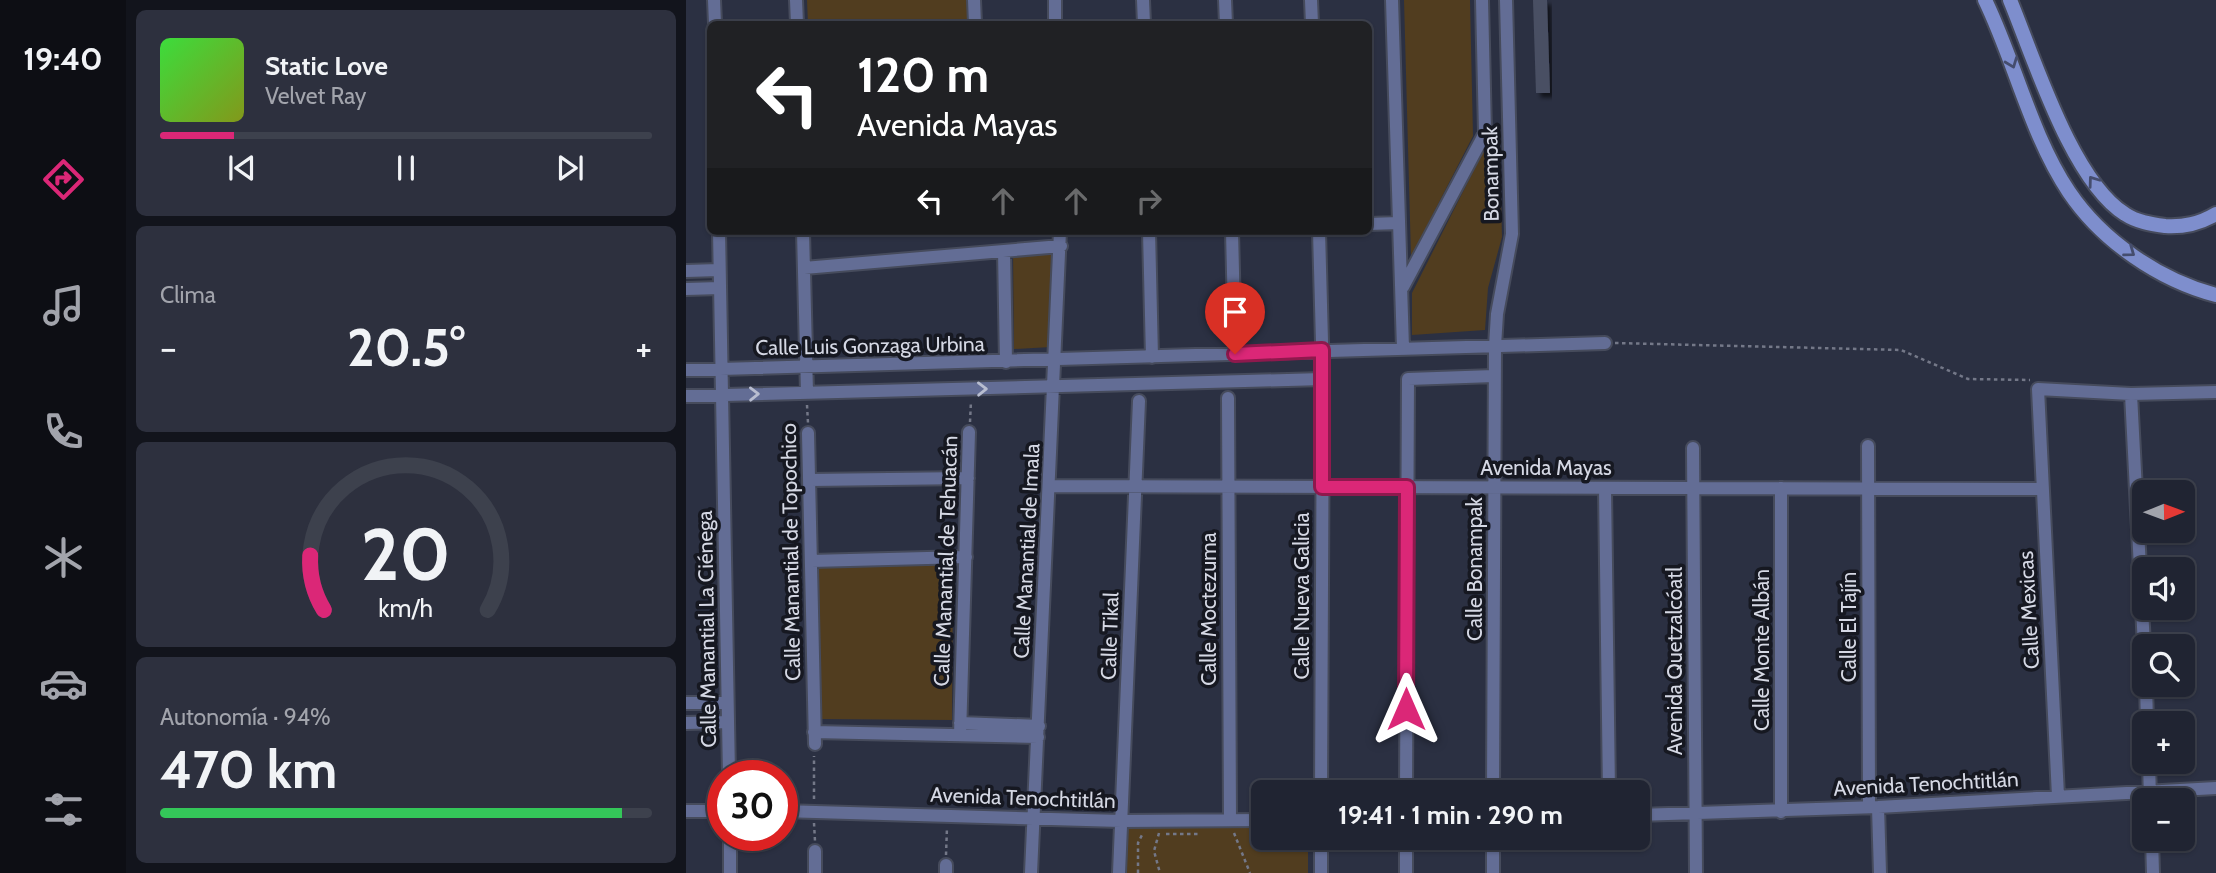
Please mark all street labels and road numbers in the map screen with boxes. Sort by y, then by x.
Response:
street label: Bonampak [1477,125,1504,222]
street label: Calle Luis Gonzaga Urbina [755,331,985,360]
street label: Calle Manantial de Topochico [776,423,805,681]
street label: Calle Manantial de Tehuacán [929,435,962,687]
street label: Calle Manantial de Imala [1008,443,1045,659]
street label: Avenida Mayas [1480,455,1612,480]
street label: Calle Bonampak [1462,497,1487,641]
street label: Calle Manantial La Ciénega [692,510,721,748]
street label: Calle Nueva Galicia [1289,512,1314,680]
street label: Calle Moctezuma [1196,532,1221,686]
street label: Calle Mexicas [2013,550,2044,670]
street label: Avenida Quetzalcóatl [1662,567,1687,755]
street label: Calle Monte Albán [1749,569,1774,731]
street label: Calle El Tajín [1836,572,1862,682]
street label: Calle Tikal [1095,591,1124,680]
street label: Avenida Tenochtitlán [1833,766,2019,801]
street label: Avenida Tenochtitlán [930,782,1116,813]

